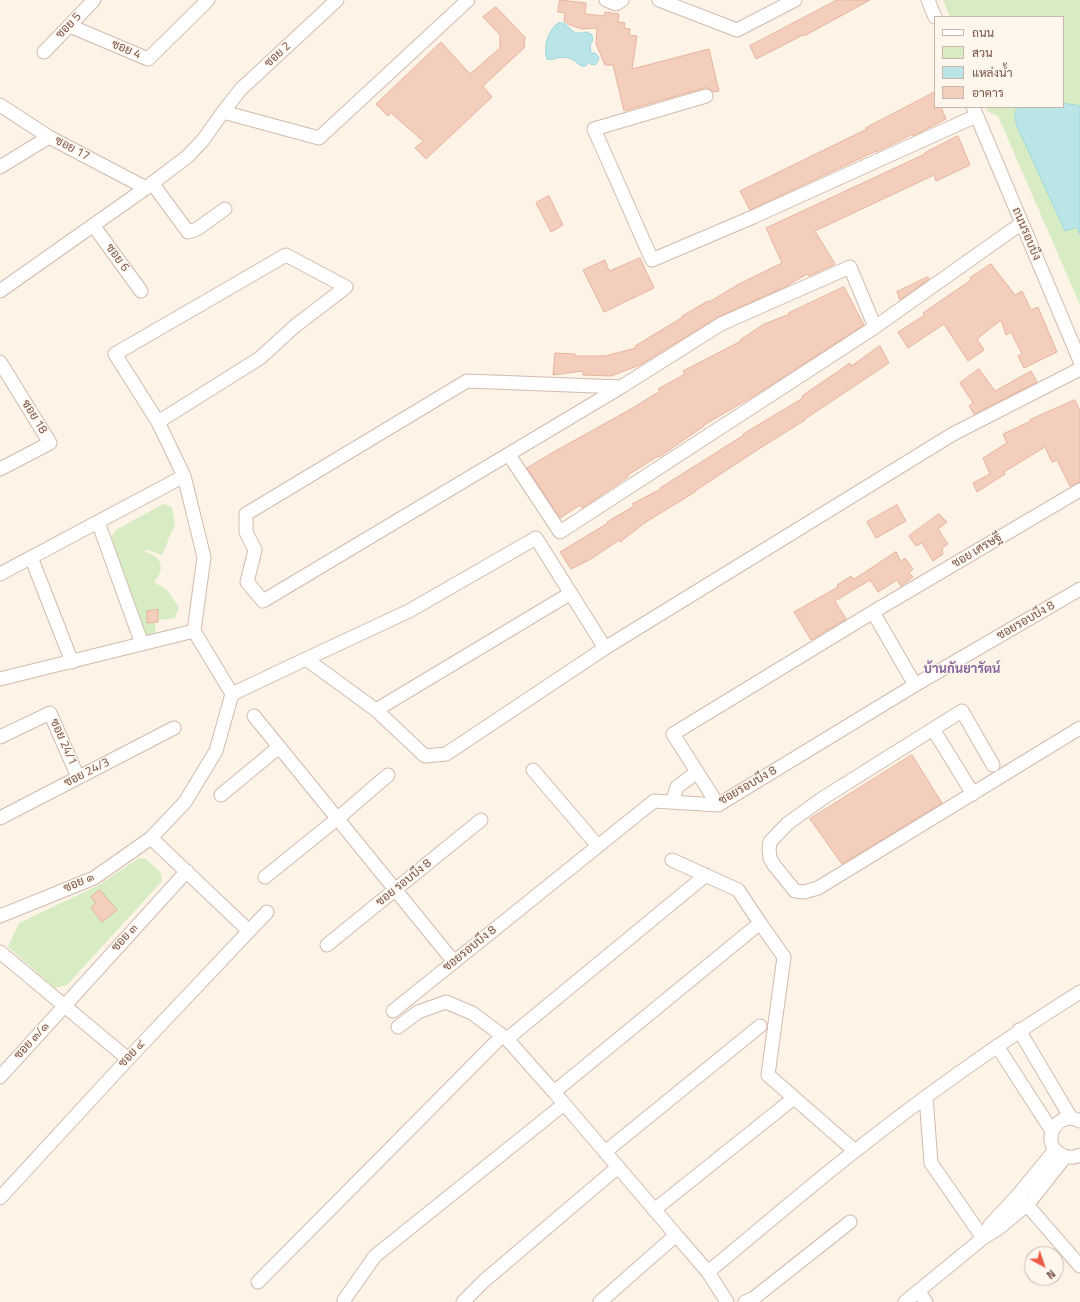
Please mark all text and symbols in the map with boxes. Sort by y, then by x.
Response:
street label: ซอย 5 [53,10,85,42]
legend [934,16,1064,108]
text: ถนน [972,23,994,42]
street label: ซอย 4 [109,37,143,63]
street label: ซอย 2 [262,39,294,71]
text: สวน [972,43,993,62]
text: แหล่งน้ำ [972,63,1012,82]
text: อาคาร [972,83,1004,102]
street label: ซอย 17 [52,134,92,164]
street label: ถนนรอบบึง [1008,205,1044,263]
street label: ซอย 6 [102,241,132,275]
street label: ซอย 18 [18,397,50,437]
street label: ซอย เศรษฐี [950,531,1004,571]
street label: ซอยรอบบึง 8 [994,599,1058,643]
district label: บ้านกันยารัตน์ [923,662,1001,678]
street label: ซอย 24/1 [46,717,80,767]
street label: ซอย 24/3 [62,755,112,791]
street label: ซอยรอบบึง 8 [716,764,780,808]
street label: ซอย รอบบึง 8 [373,856,435,910]
street label: ซอย ๑ [61,870,97,896]
street label: ซอย ๓ [109,921,141,955]
street label: ซอยรอบบึง 8 [440,923,500,975]
street label: ซอย ๓/๑ [11,1019,53,1063]
street label: ซอย ๔ [116,1037,148,1071]
north arrow [1024,1246,1064,1286]
text: N [1043,1266,1059,1283]

